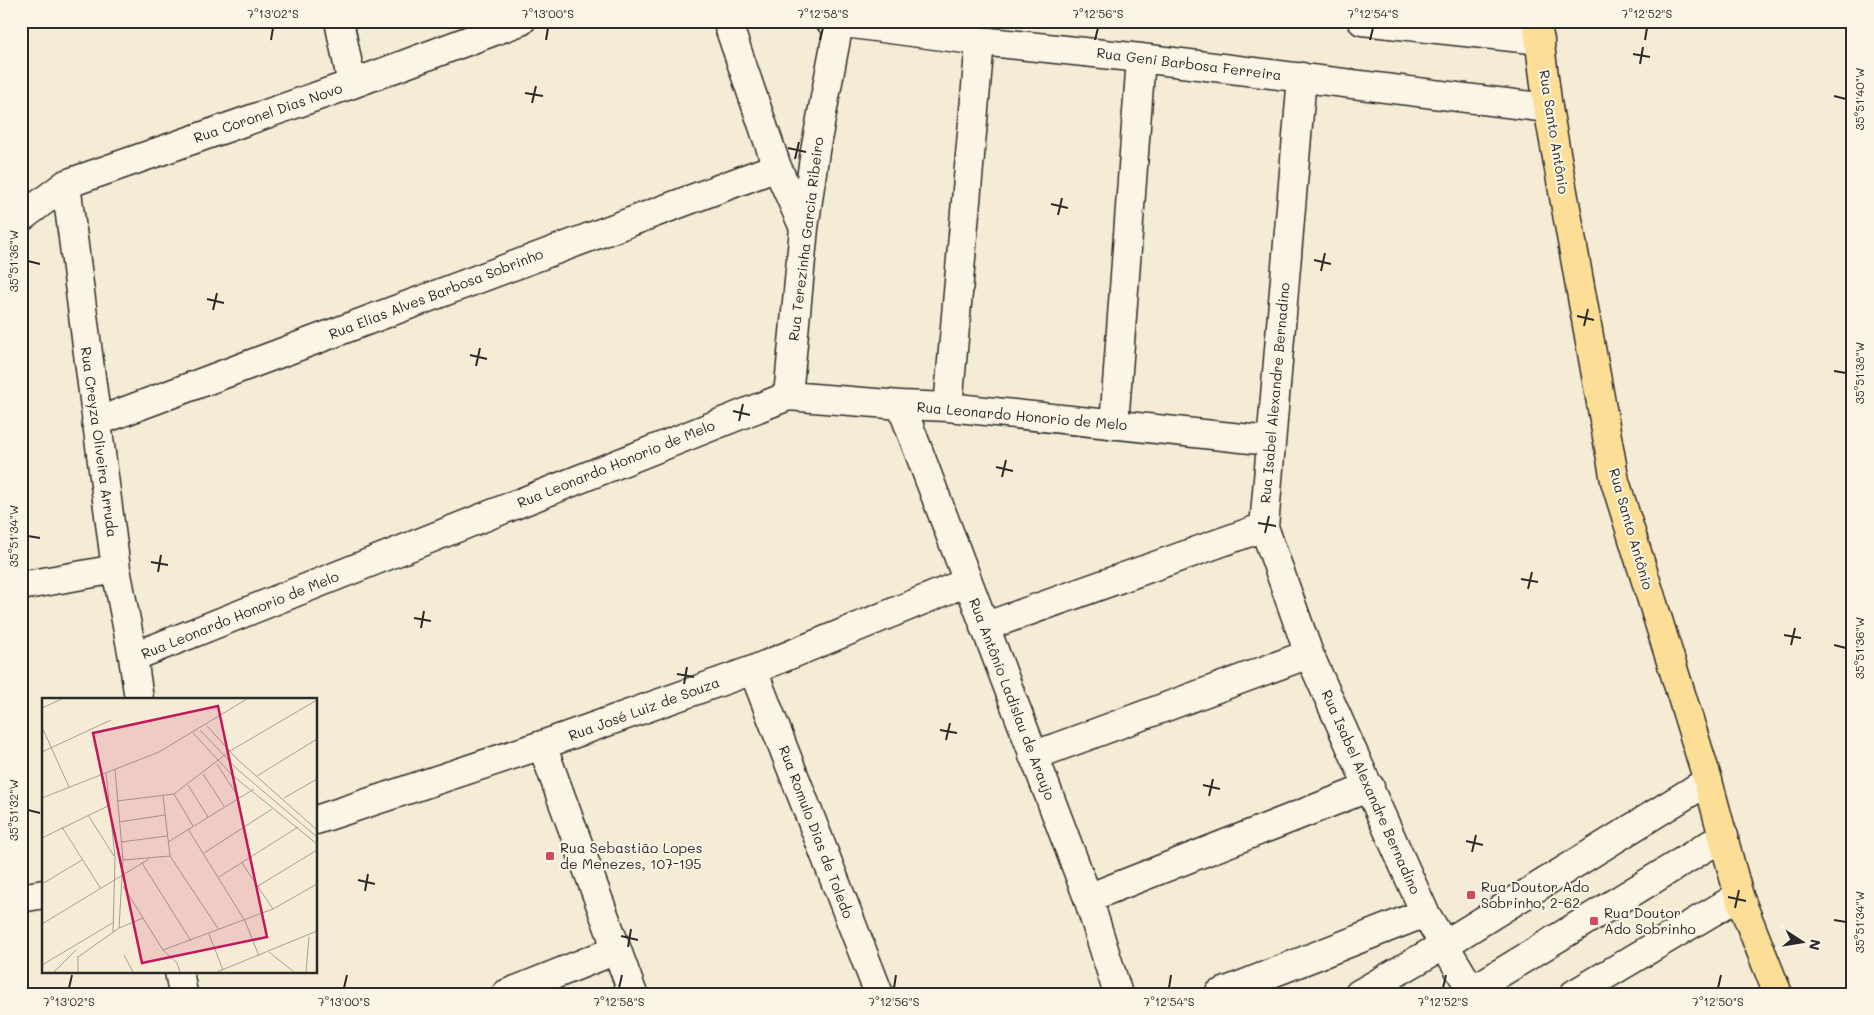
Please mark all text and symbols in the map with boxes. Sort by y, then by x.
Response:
text: 7°13'02"S [247,5,299,21]
text: 7°13'00"S [522,5,574,21]
text: 7°12'58"S [797,5,849,21]
text: 7°12'56"S [1072,5,1124,21]
text: 7°12'54"S [1347,5,1399,21]
text: 7°12'52"S [1622,5,1673,21]
street label: Rua Geni Barbosa Ferreira [1095,43,1283,84]
text: 35°51'40"W [1851,68,1867,130]
street label: Rua Santo Antônio [1535,69,1574,195]
street label: Rua Coronel Dias Novo [191,78,345,147]
street label: Rua Terezinha Garcia Ribeiro [784,136,827,342]
text: 35°51'36"W [5,230,21,292]
street label: Rua Elias Alves Barbosa Sobrinho [326,244,546,343]
street label: Rua Isabel Alexandre Bernadino [1255,282,1294,504]
text: 35°51'38"W [1851,342,1867,404]
street label: Rua Creyza Oliveira Arruda [77,345,122,538]
street label: Rua Leonardo Honorio de Melo [916,397,1128,434]
street label: Rua Leonardo Honorio de Melo [514,415,717,512]
street label: Rua Santo Antônio [1605,466,1658,592]
text: 35°51'34"W [5,505,21,567]
street label: Rua Leonardo Honorio de Melo [138,566,341,663]
street label: Rua Antônio Ladislau de Araujo [965,595,1060,803]
text: 35°51'36"W [1851,617,1867,679]
street label: Rua José Luiz de Souza [566,672,722,745]
street label: Rua Isabel Alexandre Bernadino [1318,687,1425,897]
inset map [42,698,318,972]
street label: Rua Romulo Dias de Toledo [775,743,858,921]
text: 35°51'32"W [5,779,21,841]
place label: Rua Sebastião Lopes de Menezes, 107-195 [560,838,703,873]
marker: Rua Sebastião Lopes de Menezes, 107-195 [544,850,556,862]
place label: Rua Doutor Ado Sobrinho, 2-62 [1481,877,1589,912]
marker: Rua Doutor Ado Sobrinho, 2-62 [1465,889,1477,901]
text: 35°51'34"W [1851,891,1867,953]
place label: Rua Doutor Ado Sobrinho [1604,903,1696,938]
marker: Rua Doutor Ado Sobrinho [1588,915,1600,927]
north arrow [1776,918,1826,968]
text: N [1805,938,1826,952]
text: 7°13'02"S [43,993,95,1009]
text: 7°13'00"S [318,993,370,1009]
text: 7°12'58"S [593,993,645,1009]
text: 7°12'56"S [868,993,920,1009]
text: 7°12'54"S [1143,993,1195,1009]
text: 7°12'52"S [1418,993,1469,1009]
text: 7°12'50"S [1692,993,1744,1009]

